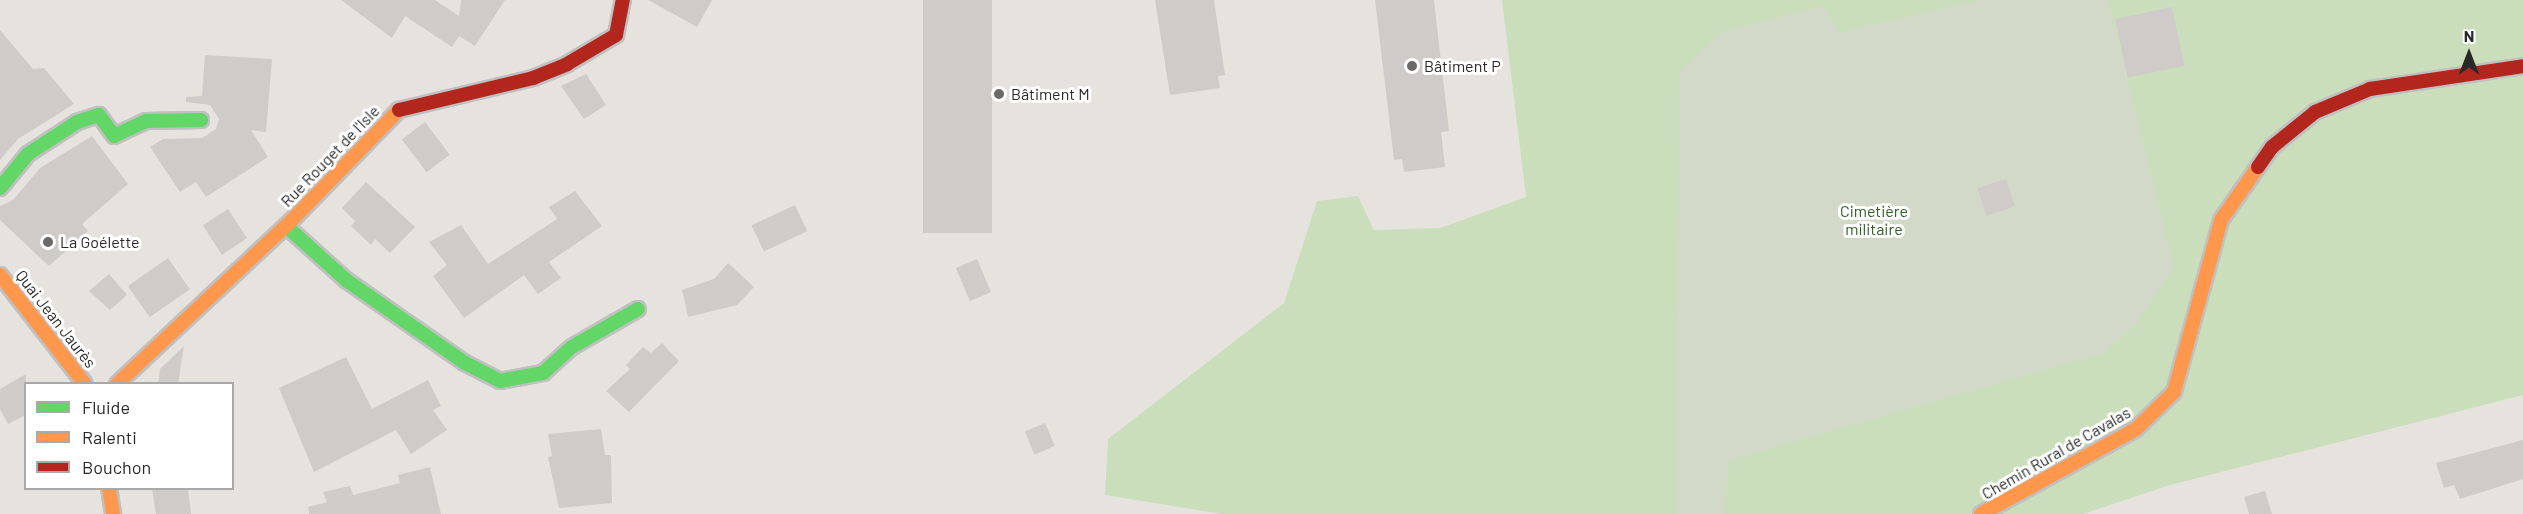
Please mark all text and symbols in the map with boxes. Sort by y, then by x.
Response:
north arrow [2439,24,2499,84]
text: N [2464,26,2474,45]
place label: Bâtiment P [1424,56,1501,76]
marker: Bâtiment P [1405,59,1419,73]
place label: Bâtiment M [1011,84,1090,104]
marker: Bâtiment M [992,87,1006,101]
street label: Rue Rouget de l'Isle [277,101,383,211]
park label: Cimetière militaire [1840,201,1908,239]
place label: La Goélette [60,232,140,252]
marker: La Goélette [41,235,55,249]
street label: Quai Jean Jaurès [12,266,100,372]
legend [24,382,234,490]
text: Fluide [82,396,130,418]
street label: Chemin Rural de Cavalas [1978,403,2134,503]
text: Ralenti [82,426,137,448]
text: Bouchon [82,456,151,478]

